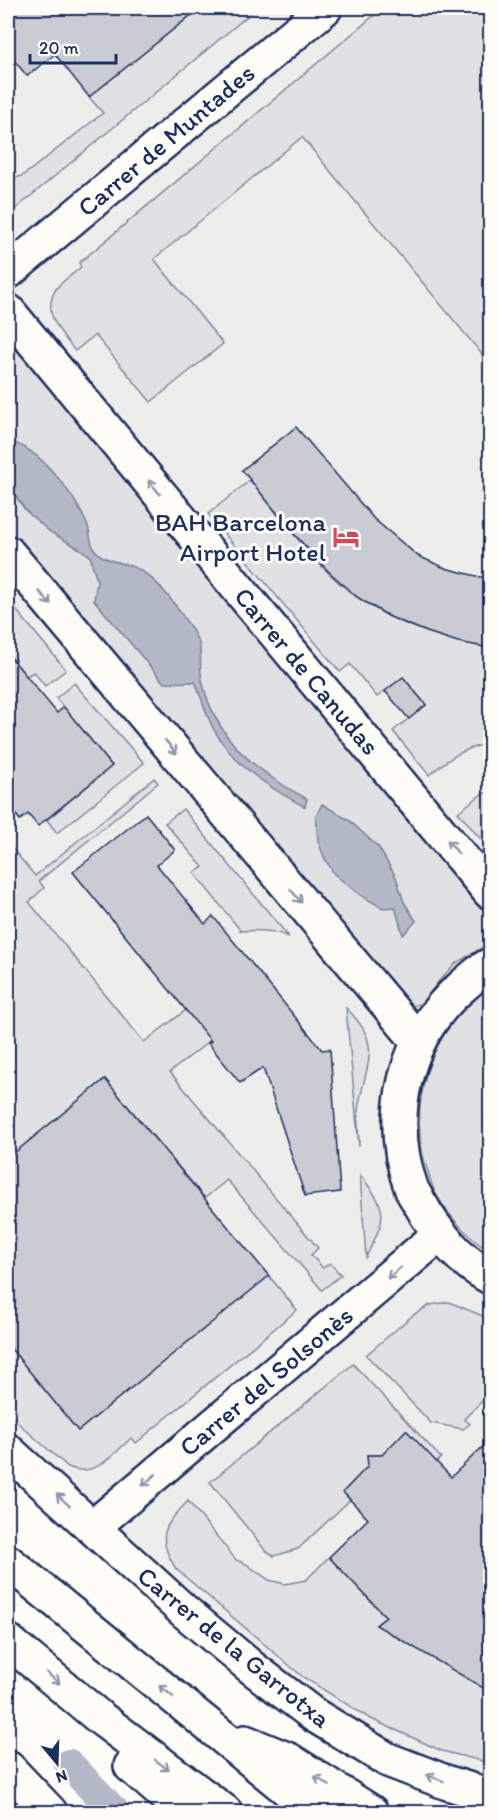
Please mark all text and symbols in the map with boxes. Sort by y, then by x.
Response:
scale bar [30,27,116,65]
text: 20 m [39,37,79,59]
street label: Carrer de Muntades [71,57,261,223]
one-way arrow [147,480,161,495]
place label: BAH Barcelona Airport Hotel [155,506,326,568]
hotel icon: BAH Barcelona Airport Hotel [331,522,361,552]
street label: Carrer de Canudas [228,581,386,761]
one-way arrow [39,590,52,606]
one-way arrow [164,739,178,754]
one-way arrow [446,840,460,855]
one-way arrow [290,888,303,904]
one-way arrow [387,1266,403,1279]
street label: Carrer del Solsonès [173,1299,359,1463]
one-way arrow [141,1473,157,1486]
one-way arrow [55,1493,70,1507]
street label: Carrer de la Garrotxa [131,1559,337,1735]
one-way arrow [44,1671,60,1684]
one-way arrow [158,1684,174,1697]
north arrow [27,1733,87,1793]
one-way arrow [154,1758,170,1771]
text: N [54,1766,70,1787]
one-way arrow [426,1772,445,1783]
one-way arrow [314,1775,331,1787]

